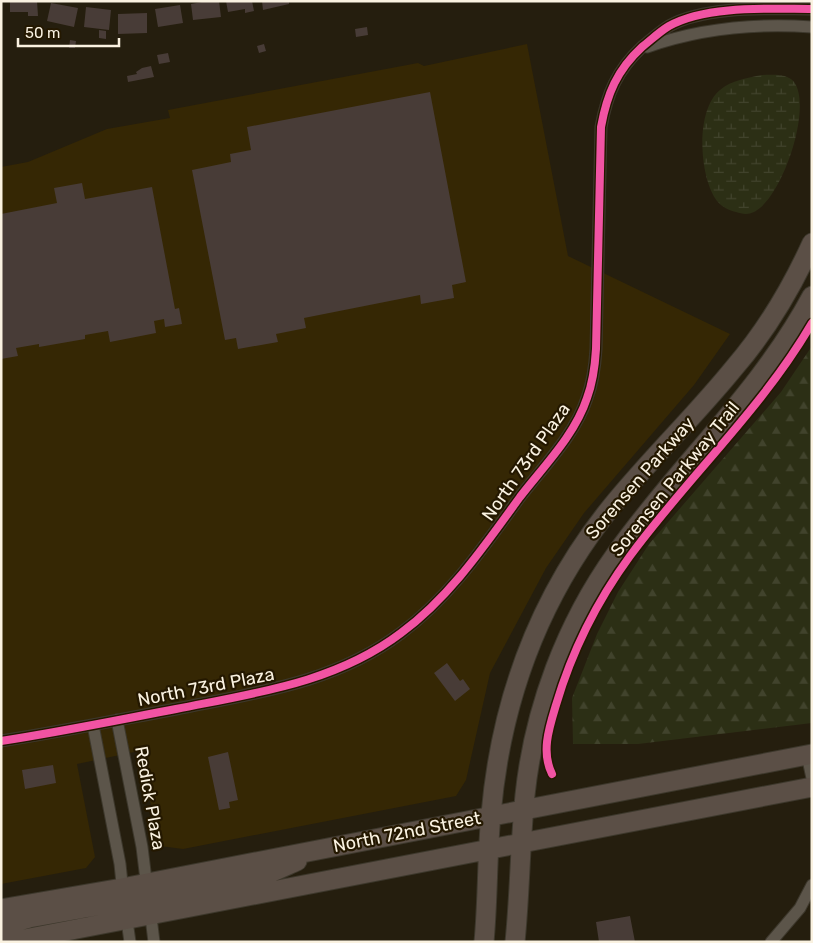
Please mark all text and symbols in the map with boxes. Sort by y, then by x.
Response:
scale bar [18,15,119,47]
text: 50 m [25,24,60,42]
street label: Sorensen Parkway Trail [606,397,744,561]
street label: North 73rd Plaza [477,399,575,525]
street label: Sorensen Parkway [581,412,699,544]
street label: North 73rd Plaza [136,663,276,711]
street label: Redick Plaza [130,744,170,852]
street label: North 72nd Street [331,807,483,857]

